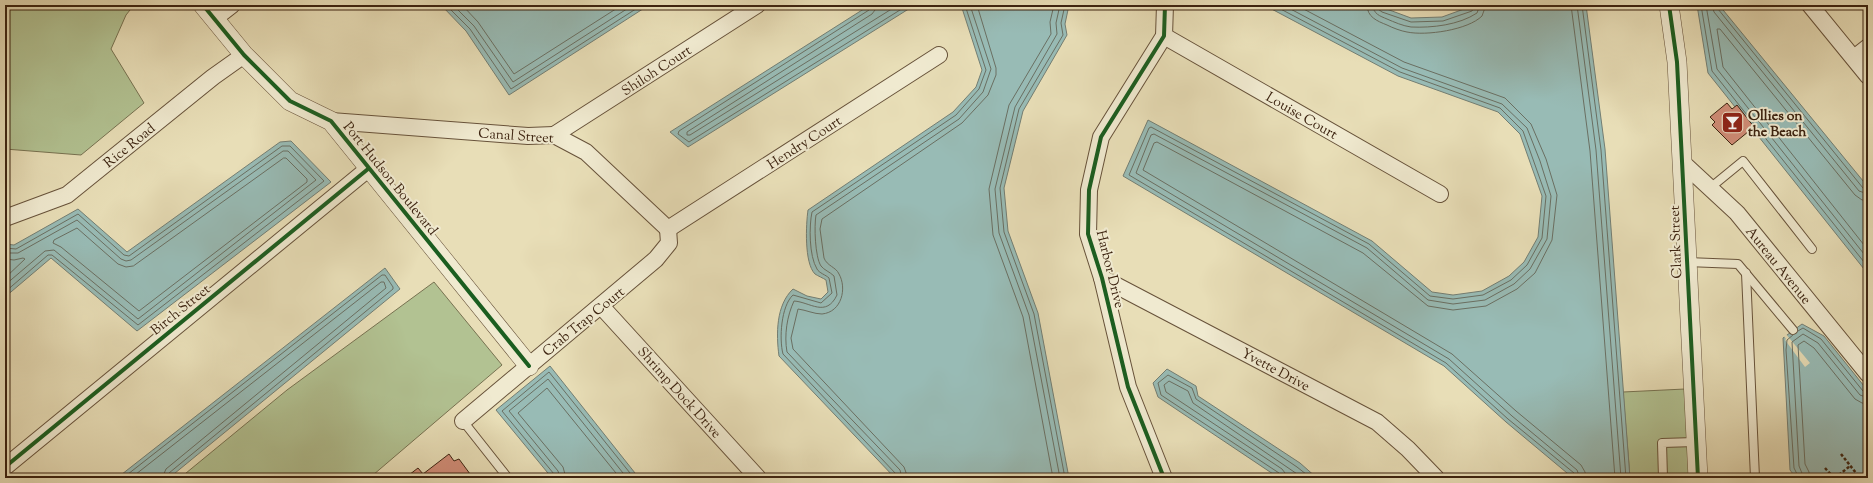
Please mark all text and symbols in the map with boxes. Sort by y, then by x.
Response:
street label: Shiloh Court [618,41,696,102]
street label: Louise Court [1261,88,1341,145]
place label: Ollies on the Beach [1748,107,1807,143]
bar icon: Ollies on the Beach [1720,110,1746,136]
street label: Hendry Court [764,112,847,175]
street label: Port Hudson Boulevard [337,118,442,240]
street label: Rice Road [100,119,160,174]
street label: Canal Street [478,124,554,150]
street label: Clark Street [1666,205,1688,279]
street label: Aureau Avenue [1740,223,1815,309]
street label: Harbor Drive [1090,228,1128,311]
street label: Birch Street [147,280,216,341]
street label: Crab Trap Court [539,283,630,362]
street label: Shrimp Dock Drive [632,343,725,444]
street label: Yvette Drive [1237,344,1313,397]

